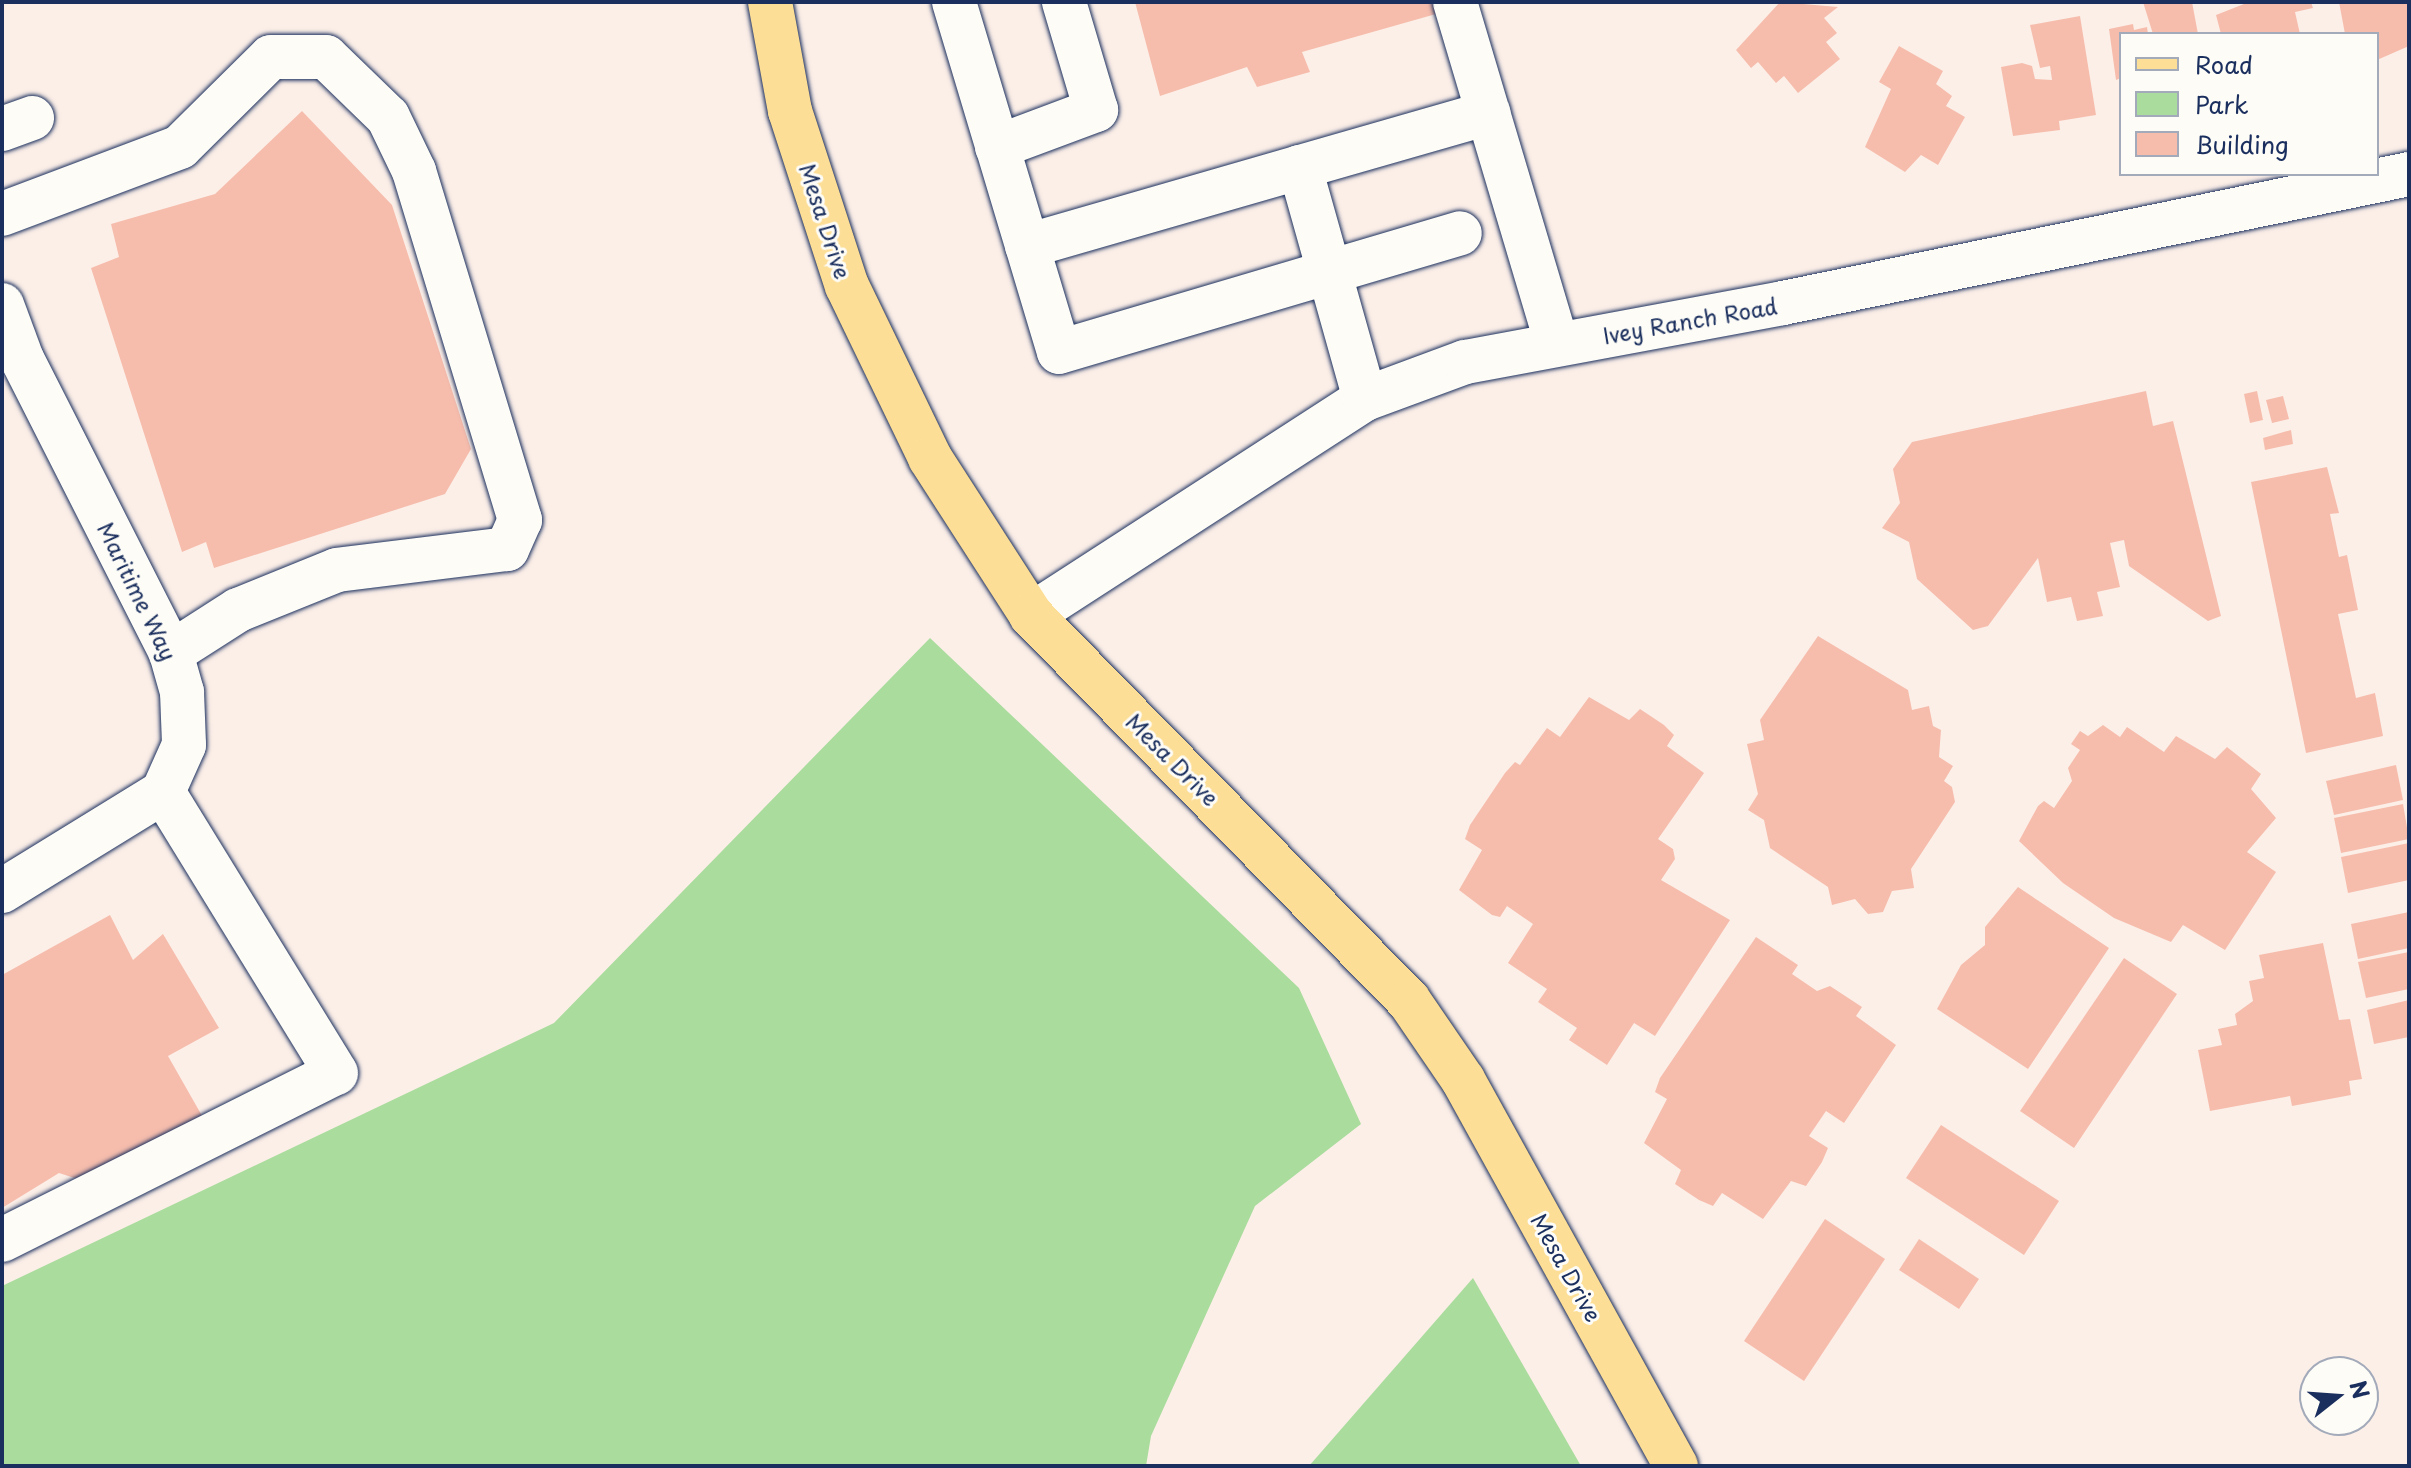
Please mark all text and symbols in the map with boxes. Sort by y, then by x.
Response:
legend [2119,32,2379,176]
text: Road [2195,46,2253,82]
text: Park [2195,86,2249,122]
text: Building [2195,126,2289,162]
street label: Mesa Drive [795,160,857,282]
street label: Ivey Ranch Road [1602,292,1778,348]
street label: Maritime Way [93,517,183,665]
street label: Mesa Drive [1122,708,1224,810]
street label: Mesa Drive [1527,1208,1607,1326]
north arrow [2299,1356,2379,1436]
text: N [2342,1376,2379,1403]

